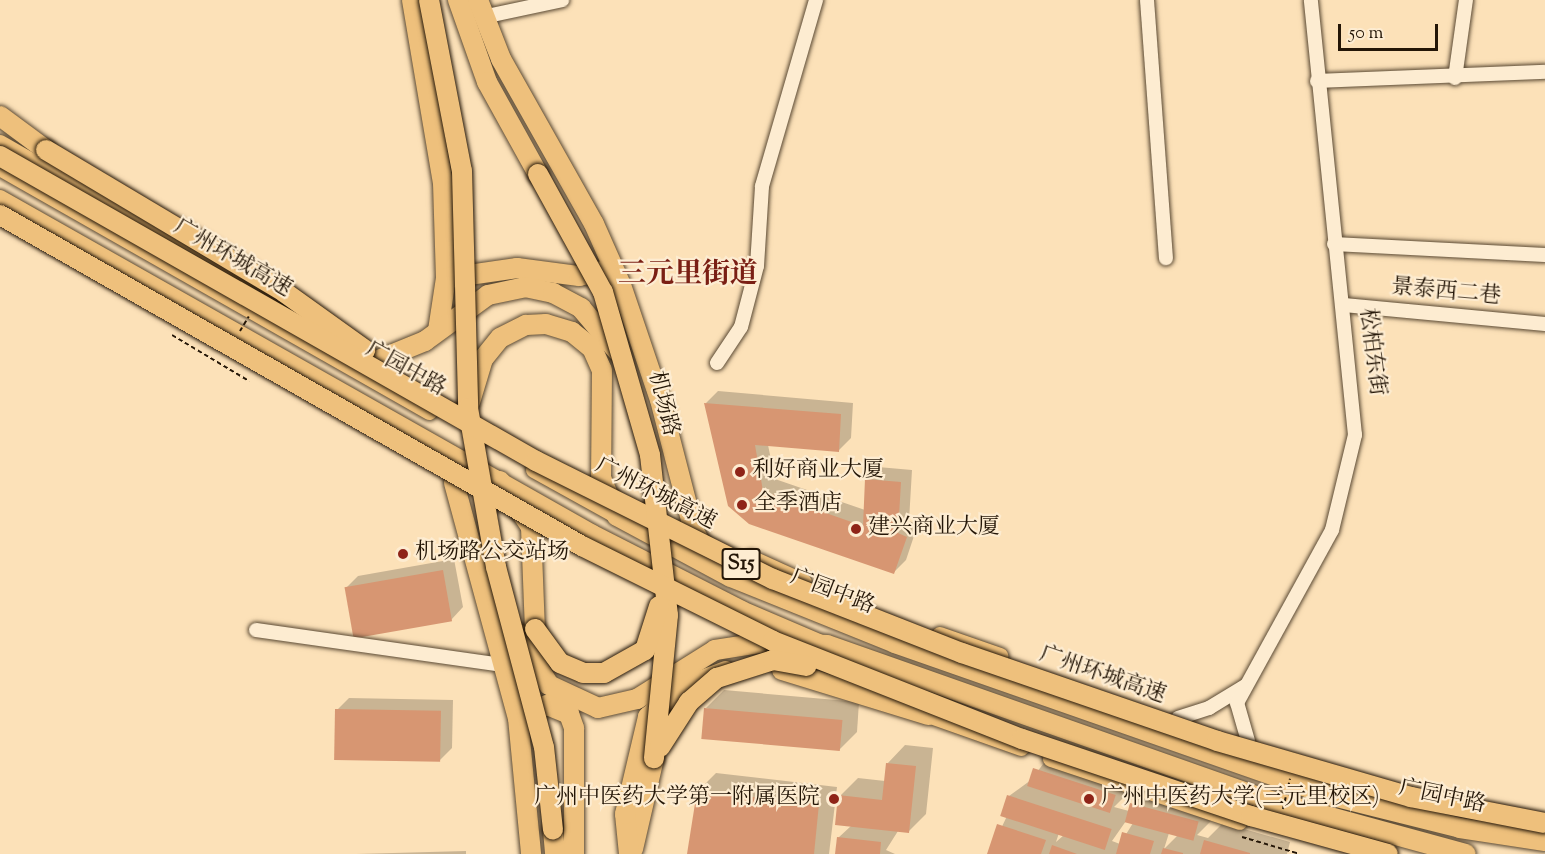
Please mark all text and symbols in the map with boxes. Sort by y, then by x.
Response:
scale bar [1341,12,1442,50]
text: 50 m [1349,21,1383,47]
street label: 广州环城高速 [168,215,296,303]
district label: 三元里街道 [618,258,758,292]
street label: 景泰西二巷 [1390,275,1502,311]
street label: 松柏东街 [1353,307,1389,397]
street label: 广园中路 [360,337,450,403]
street label: 机场路 [641,369,683,439]
street label: 广州环城高速 [590,453,720,537]
place label: 利好商业大厦 [752,459,884,485]
marker: 利好商业大厦 [733,465,747,479]
place label: 全季酒店 [754,492,842,518]
marker: 全季酒店 [735,498,749,512]
place label: 建兴商业大厦 [868,516,1000,542]
marker: 建兴商业大厦 [849,522,863,536]
place label: 机场路公交站场 [415,541,569,567]
road number: S15 [722,546,760,582]
marker: 机场路公交站场 [396,547,410,561]
street label: 广园中路 [786,565,878,621]
street label: 广州环城高速 [1035,642,1169,710]
street label: 广园中路 [1396,776,1488,820]
place label: 广州中医药大学第一附属医院 [534,786,820,812]
place label: 广州中医药大学(三元里校区) [1101,786,1379,812]
marker: 广州中医药大学第一附属医院 [825,790,843,808]
marker: 广州中医药大学(三元里校区) [1082,792,1096,806]

